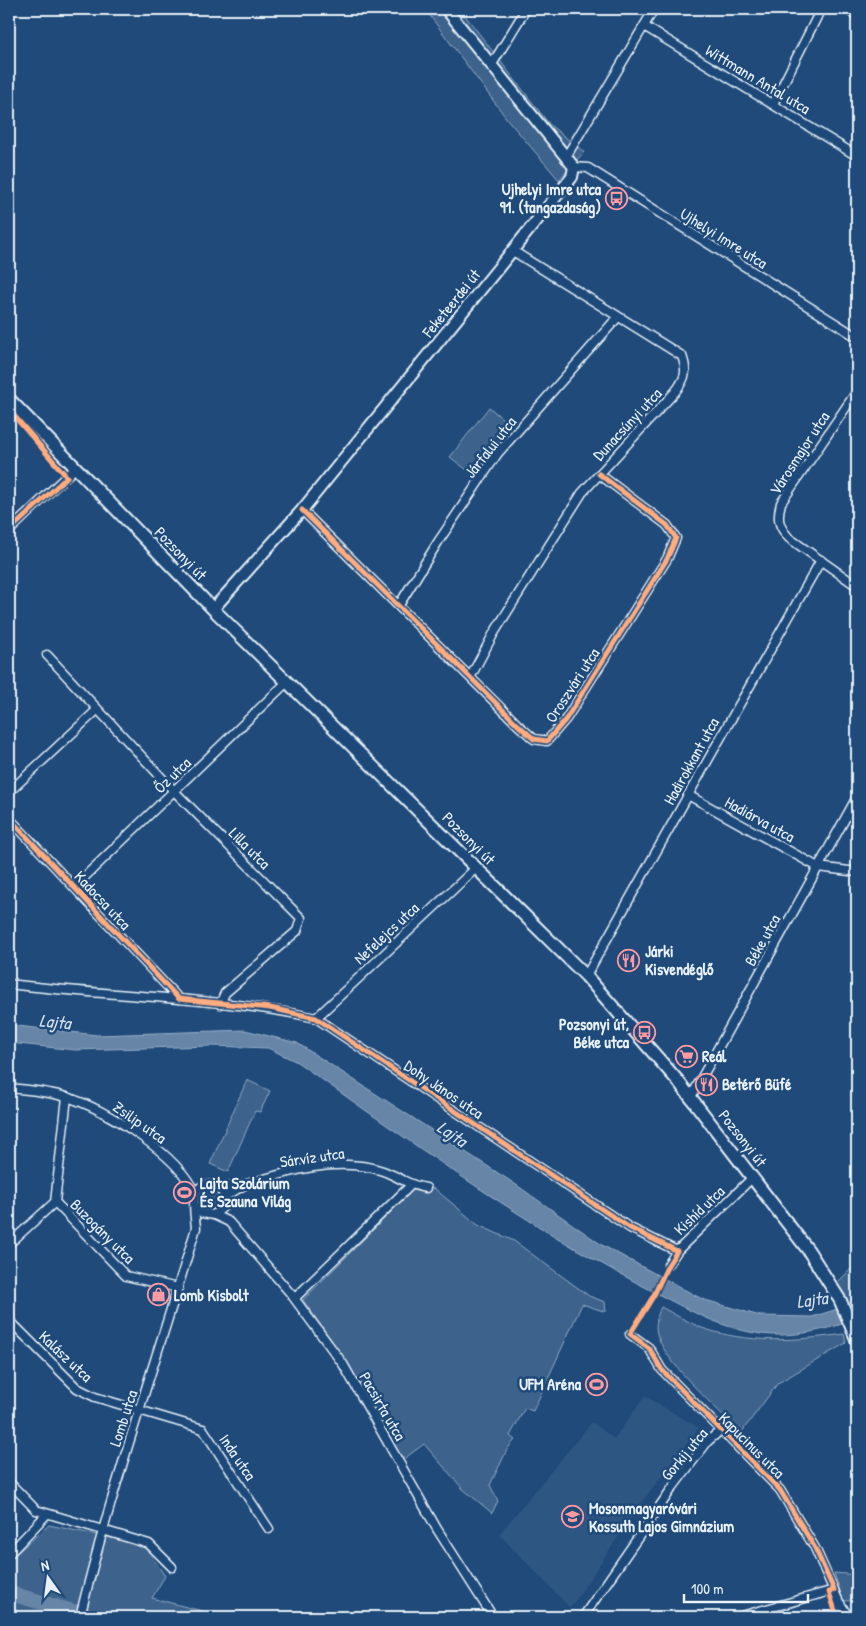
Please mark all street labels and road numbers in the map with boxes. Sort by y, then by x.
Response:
street label: Wittmann Antal utca [701,39,815,119]
street label: Ujhelyi Imre utca [676,202,772,274]
street label: Feketeerdei út [416,264,486,342]
street label: Dunacsúnyi utca [588,383,666,465]
street label: Városmajor utca [764,407,834,499]
street label: Járfalui utca [459,412,521,482]
street label: Pozsonyi út [150,521,212,585]
street label: Oroszvári utca [540,643,604,727]
street label: Hadirokkant utca [658,713,724,809]
street label: Őz utca [149,752,195,798]
street label: Hadiárva utca [721,791,799,847]
street label: Pozsonyi út [438,807,501,870]
street label: Lilla utca [224,822,276,874]
street label: Kadocsa utca [70,865,136,935]
street label: Nefelejcs utca [349,897,423,969]
street label: Béke utca [739,910,785,970]
street label: Dohy János utca [400,1054,488,1124]
street label: Zsilip utca [109,1096,171,1148]
street label: Pozsonyi út [714,1105,773,1171]
street label: Sárvíz utca [278,1142,346,1172]
street label: Kishíd utca [669,1180,729,1240]
street label: Buzogány utca [66,1194,140,1268]
street label: Kalász utca [34,1325,98,1387]
street label: Pacsirta utca [354,1368,412,1444]
street label: Lomb utca [104,1387,142,1449]
street label: Kapucinus utca [714,1407,790,1483]
street label: Gorkij utca [656,1423,712,1485]
street label: Inda utca [214,1429,262,1485]

